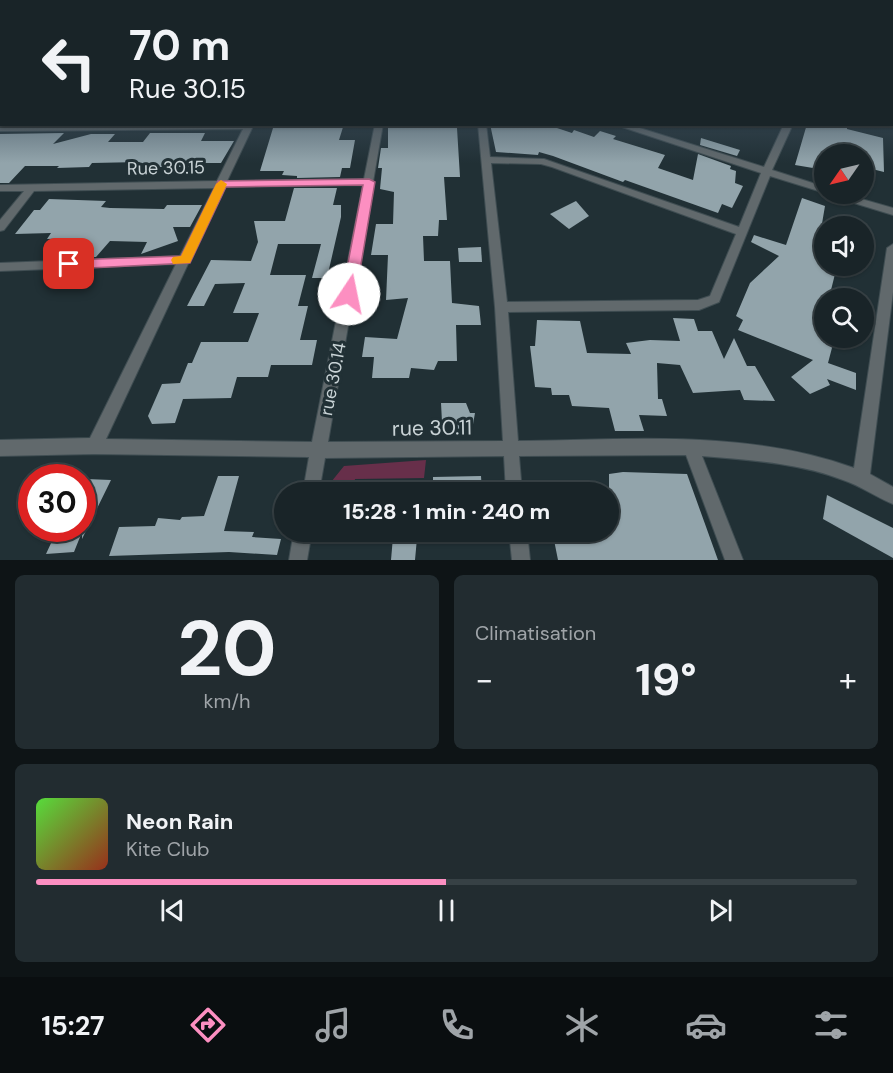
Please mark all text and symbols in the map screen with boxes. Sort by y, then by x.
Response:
text: 70 m [129,18,230,73]
icon: left [30,24,108,102]
text: Rue 30.15 [129,71,246,106]
north arrow [814,144,874,204]
map controls [814,144,874,348]
street label: Rue 30.15 [127,155,205,181]
button: sound [814,216,874,276]
pin [43,238,94,289]
icon: arrive [52,247,85,280]
position arrow [317,262,381,326]
button: search [814,288,874,348]
street label: rue 30.14 [314,340,352,418]
street label: rue 30.11 [392,413,472,443]
speed limit sign: 30 [18,464,96,542]
text: 15:28 · 1 min · 240 m [343,497,550,526]
text: 20 [177,598,277,699]
text: Climatisation [475,620,596,646]
text: 19° [635,650,697,709]
text: − [475,658,493,701]
text: + [839,658,857,701]
text: km/h [203,688,251,714]
text: Neon Rain [126,807,233,836]
text: Kite Club [126,836,210,862]
icon: previous [156,894,189,927]
icon: pause [430,894,463,927]
icon: next [704,894,737,927]
icon: directions [187,1004,229,1046]
icon: music [312,1004,354,1046]
icon: phone [436,1004,478,1046]
icon: climate [561,1004,603,1046]
icon: car [685,1004,727,1046]
icon: filters [810,1004,852,1046]
text: 15:27 [41,1008,105,1043]

